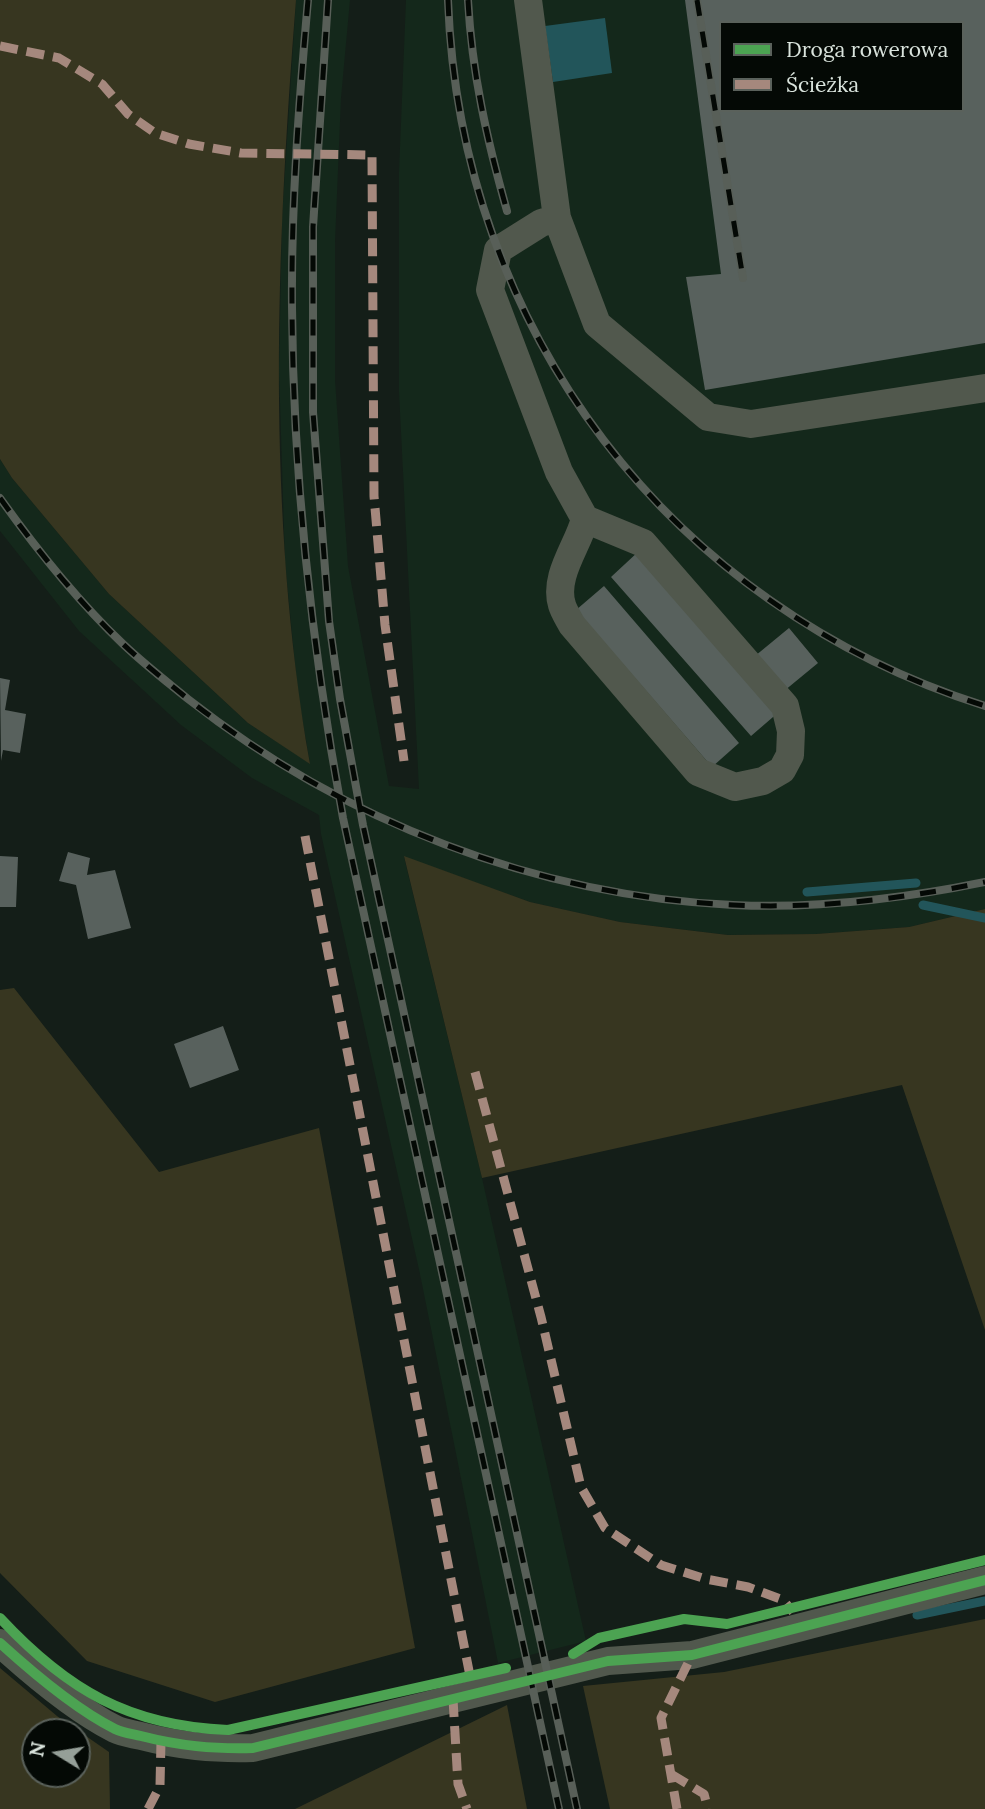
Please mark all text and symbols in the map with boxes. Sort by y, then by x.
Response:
legend [719,21,964,112]
text: Droga rowerowa [786,36,948,63]
text: Ścieżka [786,71,859,98]
north arrow [21,1718,91,1788]
text: N [24,1740,51,1759]

